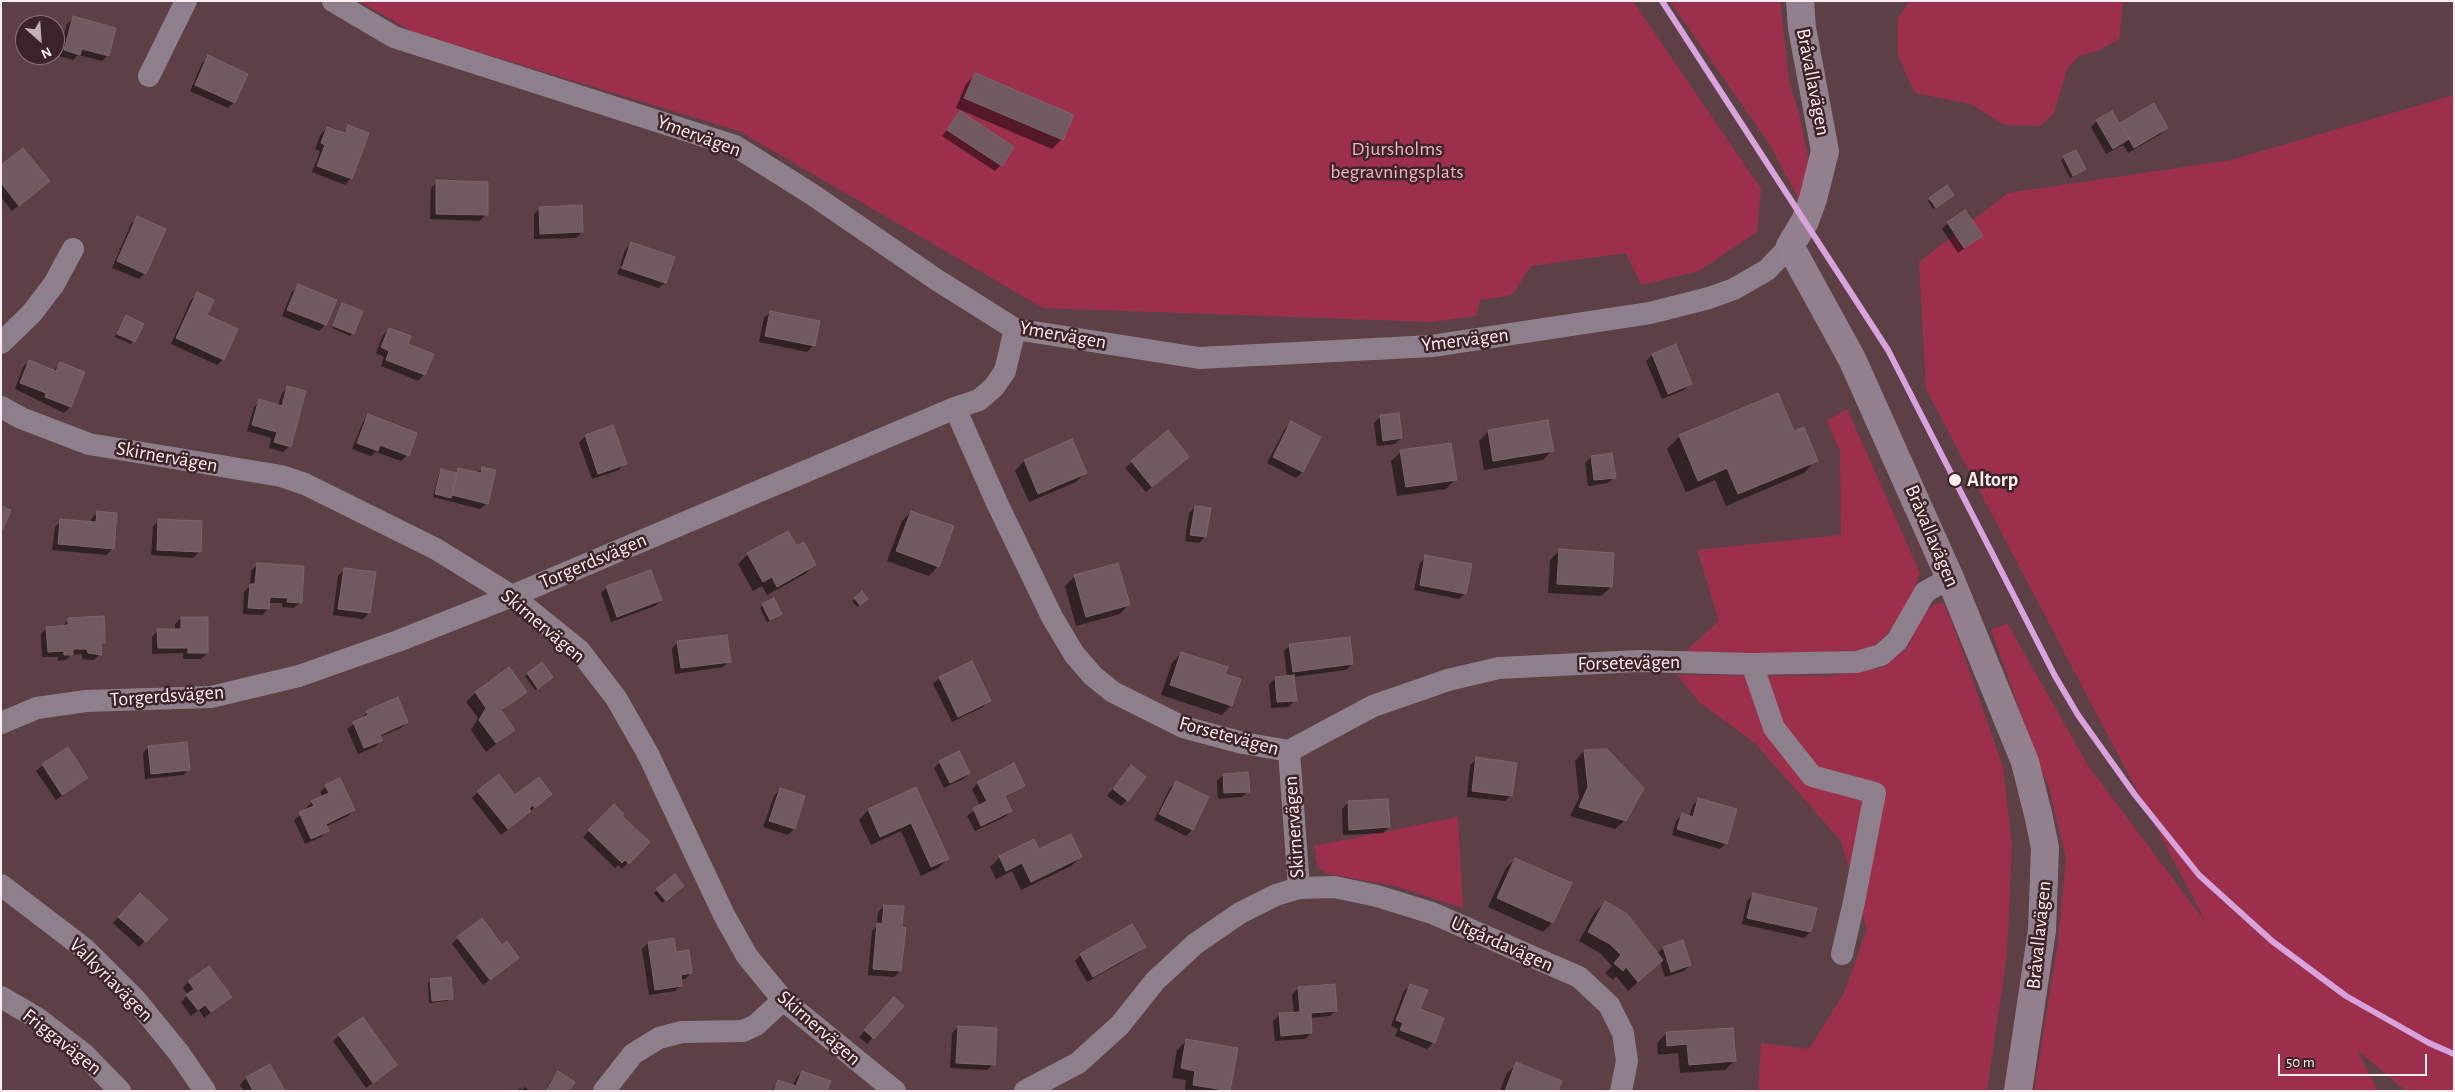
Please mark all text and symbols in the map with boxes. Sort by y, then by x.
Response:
north arrow [15,15,65,65]
street label: Bråvallavägen [1791,26,1835,138]
text: N [39,44,54,61]
street label: Ymervägen [654,110,744,162]
park label: Djursholms begravningsplats [1330,137,1464,184]
street label: Ymervägen [1018,316,1108,354]
street label: Ymervägen [1420,323,1510,357]
street label: Skirnervägen [114,436,220,478]
place label: Altorp [1967,468,2018,492]
marker: Altorp [1947,472,1963,488]
street label: Bråvallavägen [1900,481,1964,591]
street label: Torgerdsvägen [536,528,650,594]
street label: Skirnervägen [496,584,590,668]
street label: Forsetevägen [1577,650,1681,676]
street label: Torgerdsvägen [109,680,225,712]
street label: Forsetevägen [1176,711,1282,761]
street label: Skirnervägen [1278,775,1310,879]
street label: Bråvallavägen [2021,880,2057,990]
street label: Utgårdavägen [1447,911,1557,977]
street label: Valkyriavägen [64,933,158,1027]
street label: Skirnervägen [772,985,866,1071]
street label: Friggavägen [18,1004,106,1080]
scale bar [2280,1044,2429,1076]
text: 50 m [2286,1055,2315,1070]

